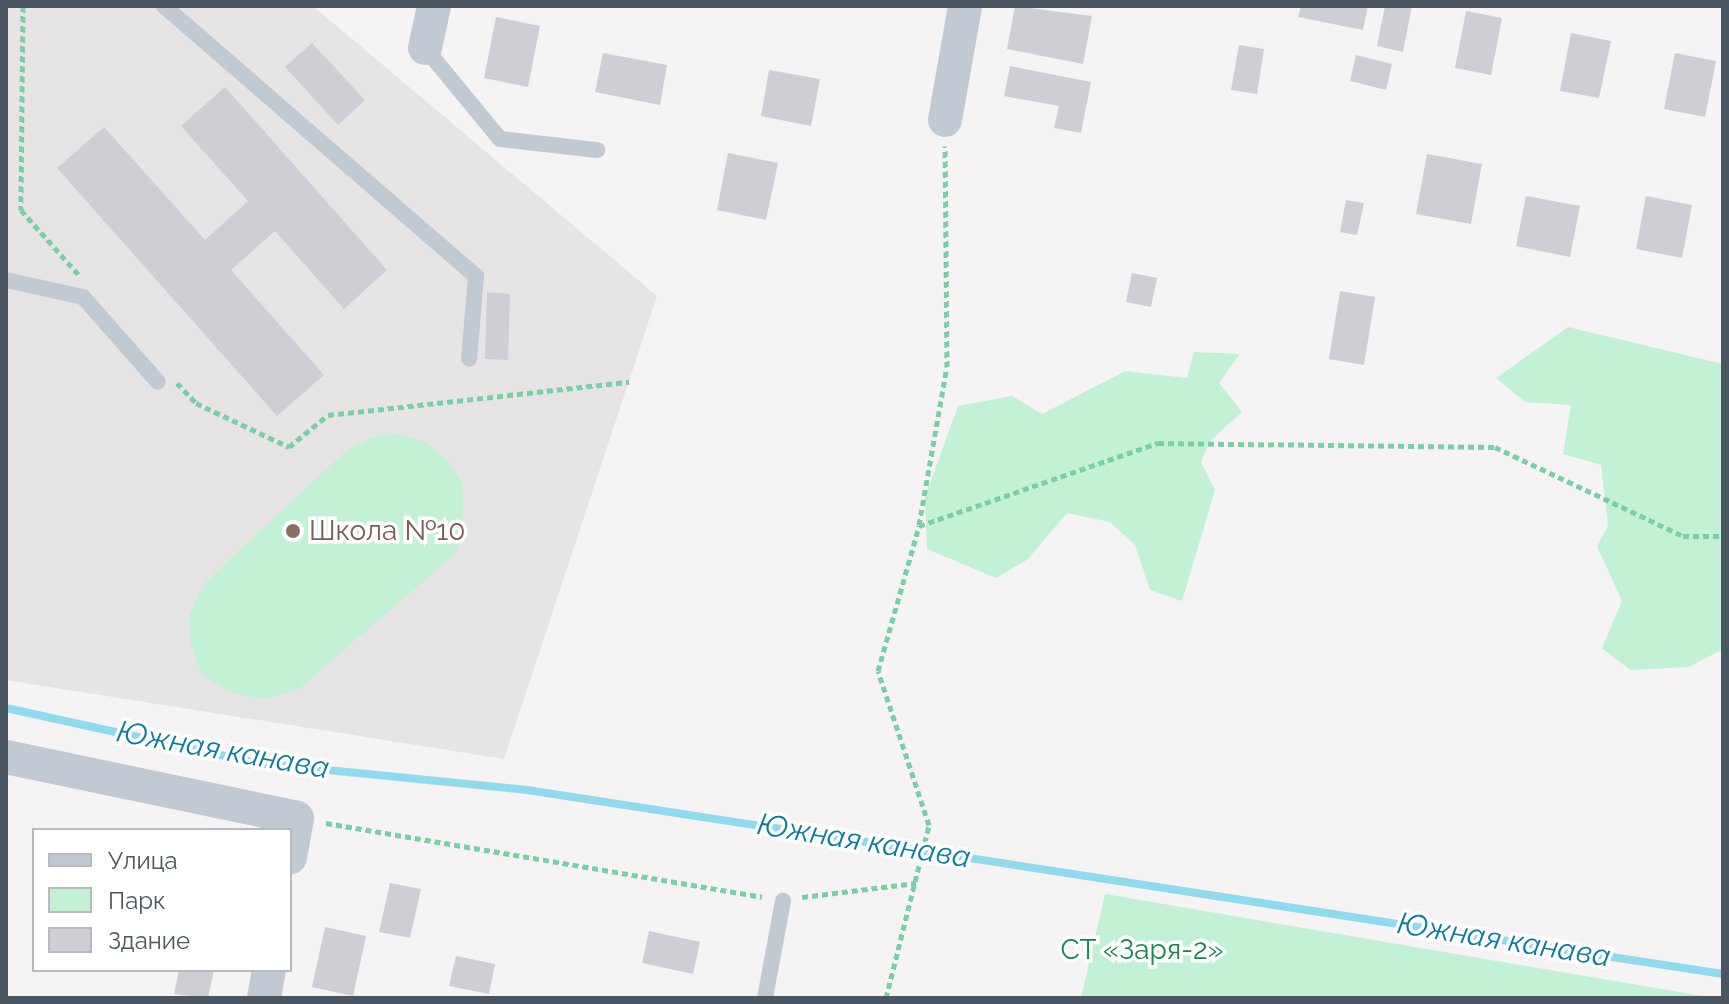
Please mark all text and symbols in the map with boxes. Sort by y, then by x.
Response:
place label: Школа №10 [309,514,465,548]
marker: Школа №10 [284,522,302,540]
water label: Южная канава [114,714,332,786]
water label: Южная канава [755,806,973,876]
legend [32,828,292,972]
text: Улица [108,846,178,875]
text: Парк [108,886,166,915]
water label: Южная канава [1395,905,1613,975]
text: Здание [108,926,190,955]
park label: СТ «Заря-2» [1060,933,1224,967]

